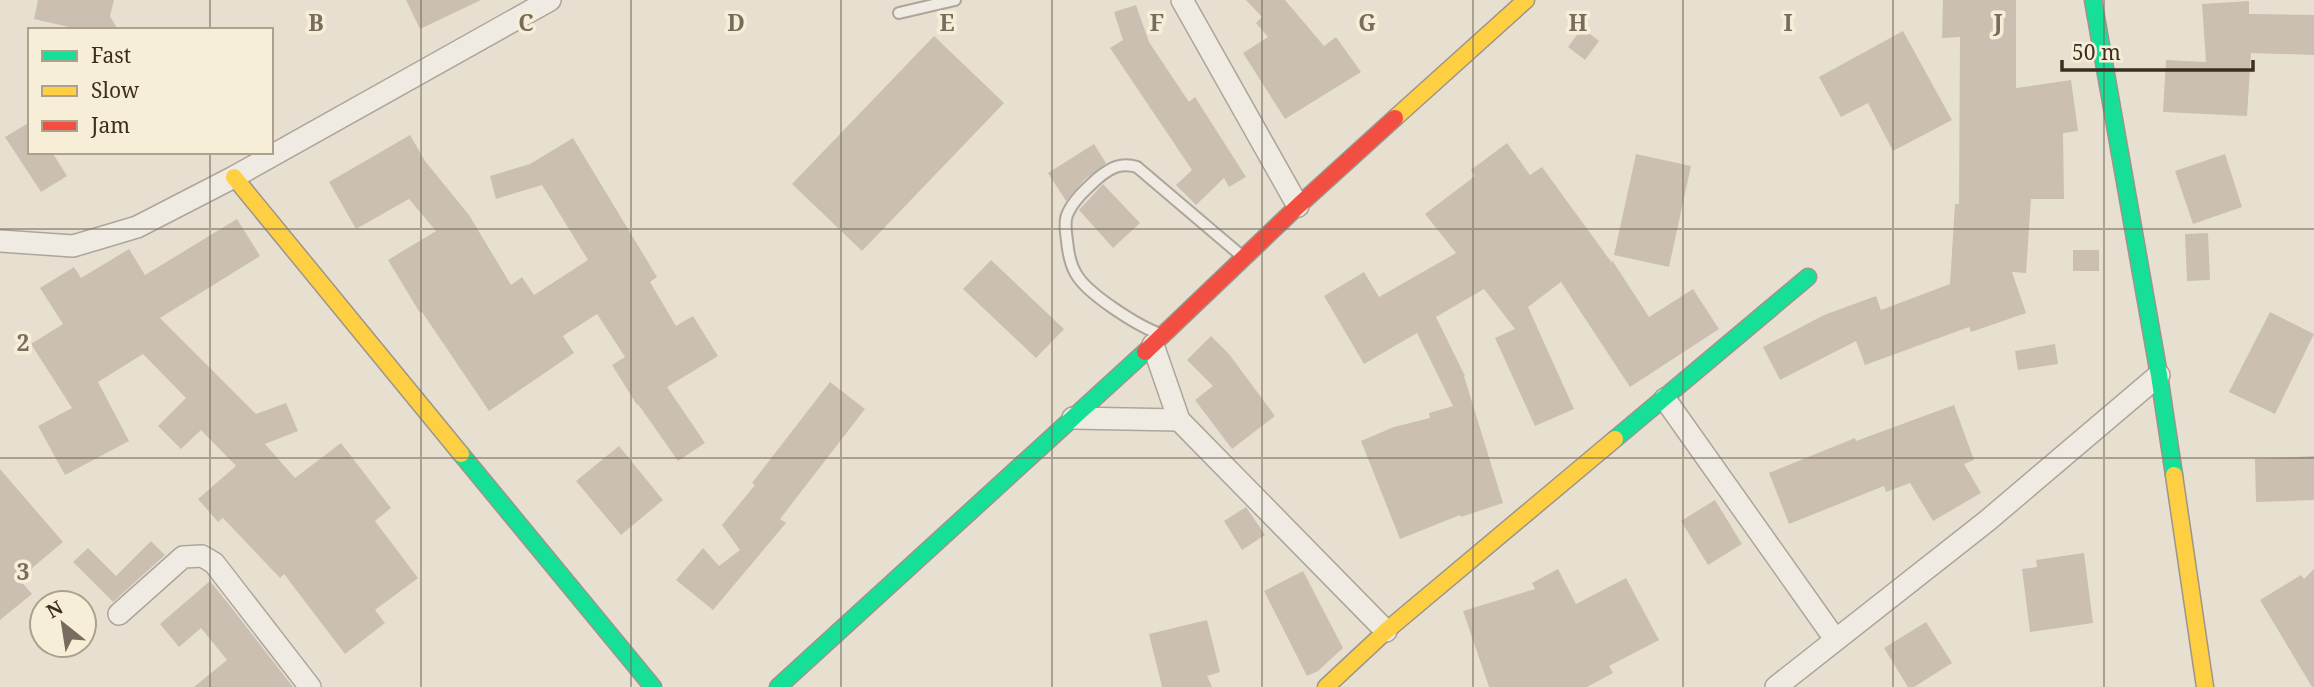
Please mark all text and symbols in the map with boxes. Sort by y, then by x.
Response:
text: B [308,6,324,38]
text: C [518,6,534,38]
text: D [727,6,745,38]
text: E [939,6,955,38]
text: F [1150,6,1164,38]
text: G [1358,6,1376,38]
text: H [1569,6,1588,38]
text: I [1783,6,1793,38]
text: J [1992,6,2003,38]
legend [28,28,273,154]
scale bar [2062,28,2253,72]
text: 50 m [2072,38,2121,66]
text: Fast [91,41,131,69]
text: Slow [91,76,140,104]
text: Jam [90,111,130,139]
text: 2 [17,326,30,358]
text: 3 [17,555,30,587]
north arrow [28,589,98,659]
text: N [42,594,68,624]

